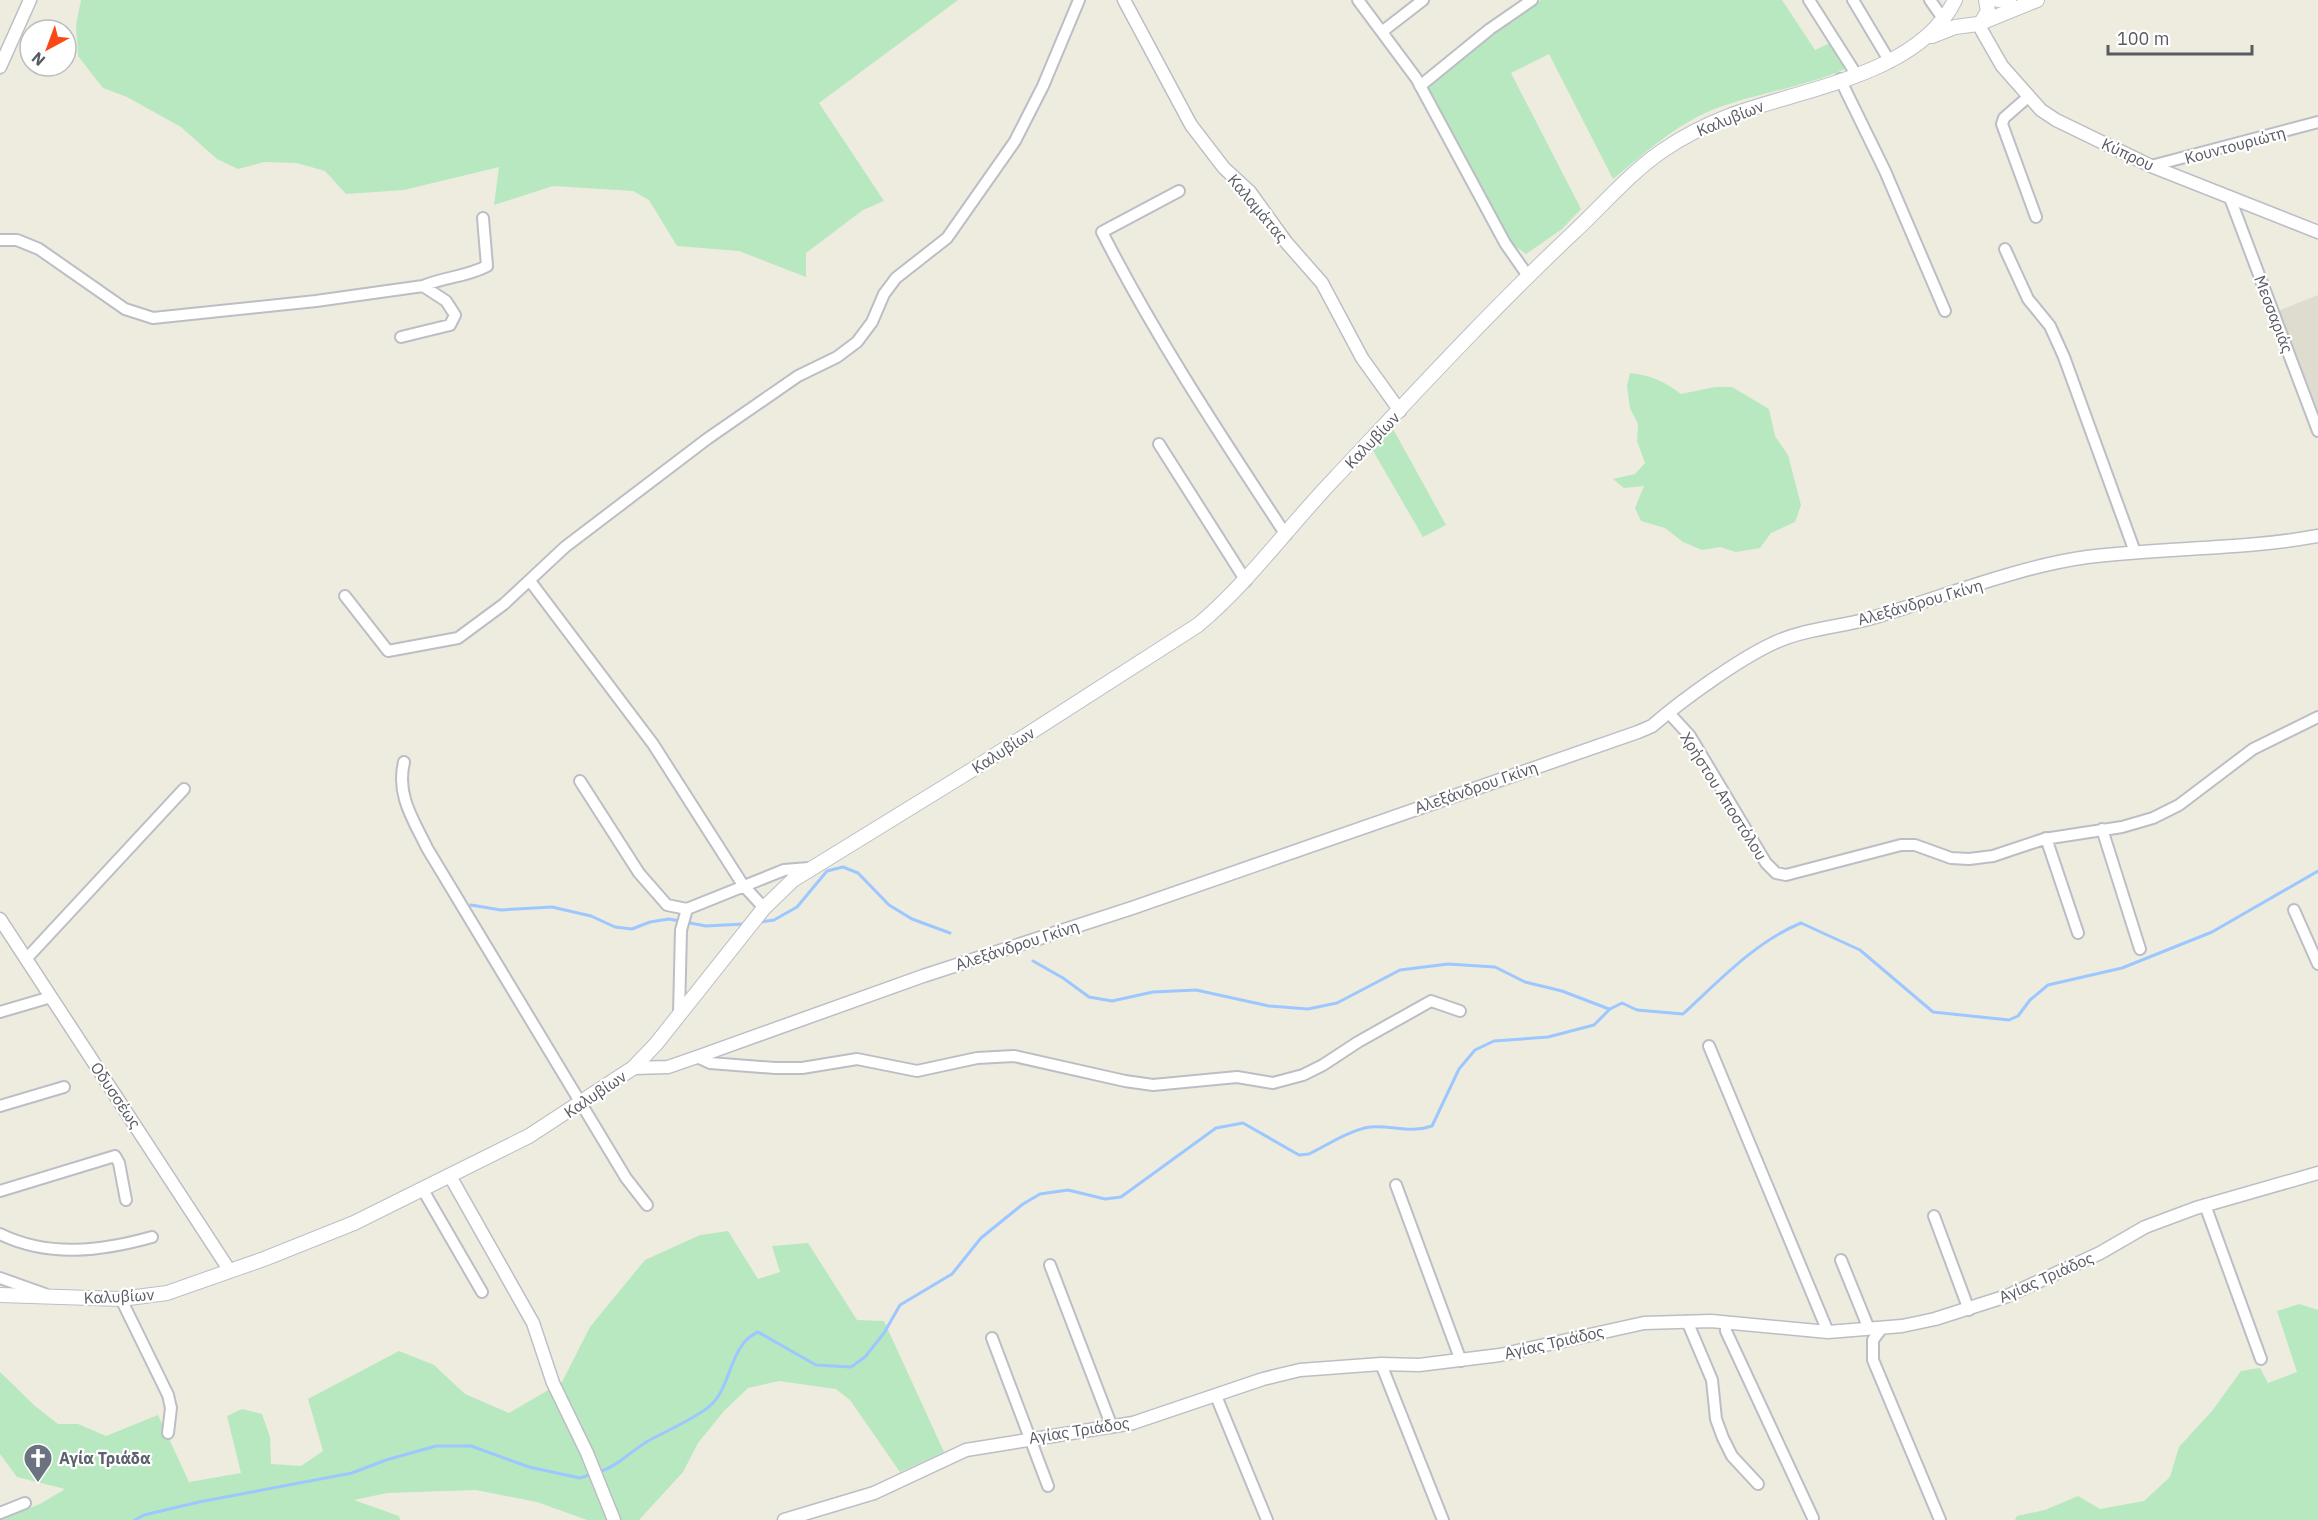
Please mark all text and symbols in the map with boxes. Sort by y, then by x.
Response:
north arrow [18,18,78,78]
scale bar [2108,18,2252,56]
text: 100 m [2117,27,2169,50]
text: N [27,48,49,71]
street label: Καλυβίων [1693,95,1767,141]
street label: Κουντουριώτη [2182,122,2288,168]
street label: Κύπρου [2098,133,2158,175]
street label: Καλαμάτας [1224,170,1293,246]
street label: Μεσσαριάς [2250,272,2298,356]
street label: Καλυβίων [1340,408,1404,472]
street label: Αλεξάνδρου Γκίνη [1855,575,1985,629]
street label: Καλυβίων [968,722,1038,778]
street label: Χρήστου Αποστόλου [1676,728,1772,864]
street label: Αλεξάνδρου Γκίνη [1412,757,1540,817]
street label: Αλεξάνδρου Γκίνη [953,916,1081,974]
street label: Οδυσσέως [87,1058,146,1132]
street label: Καλυβίων [560,1066,630,1122]
street label: Αγίας Τριάδος [1995,1247,2097,1307]
street label: Καλυβίων [83,1284,155,1308]
street label: Αγίας Τριάδος [1502,1321,1606,1363]
street label: Αγίας Τριάδος [1027,1412,1131,1448]
church icon: Αγία Τριάδα [22,1442,54,1484]
place label: Αγία Τριάδα [59,1448,151,1468]

